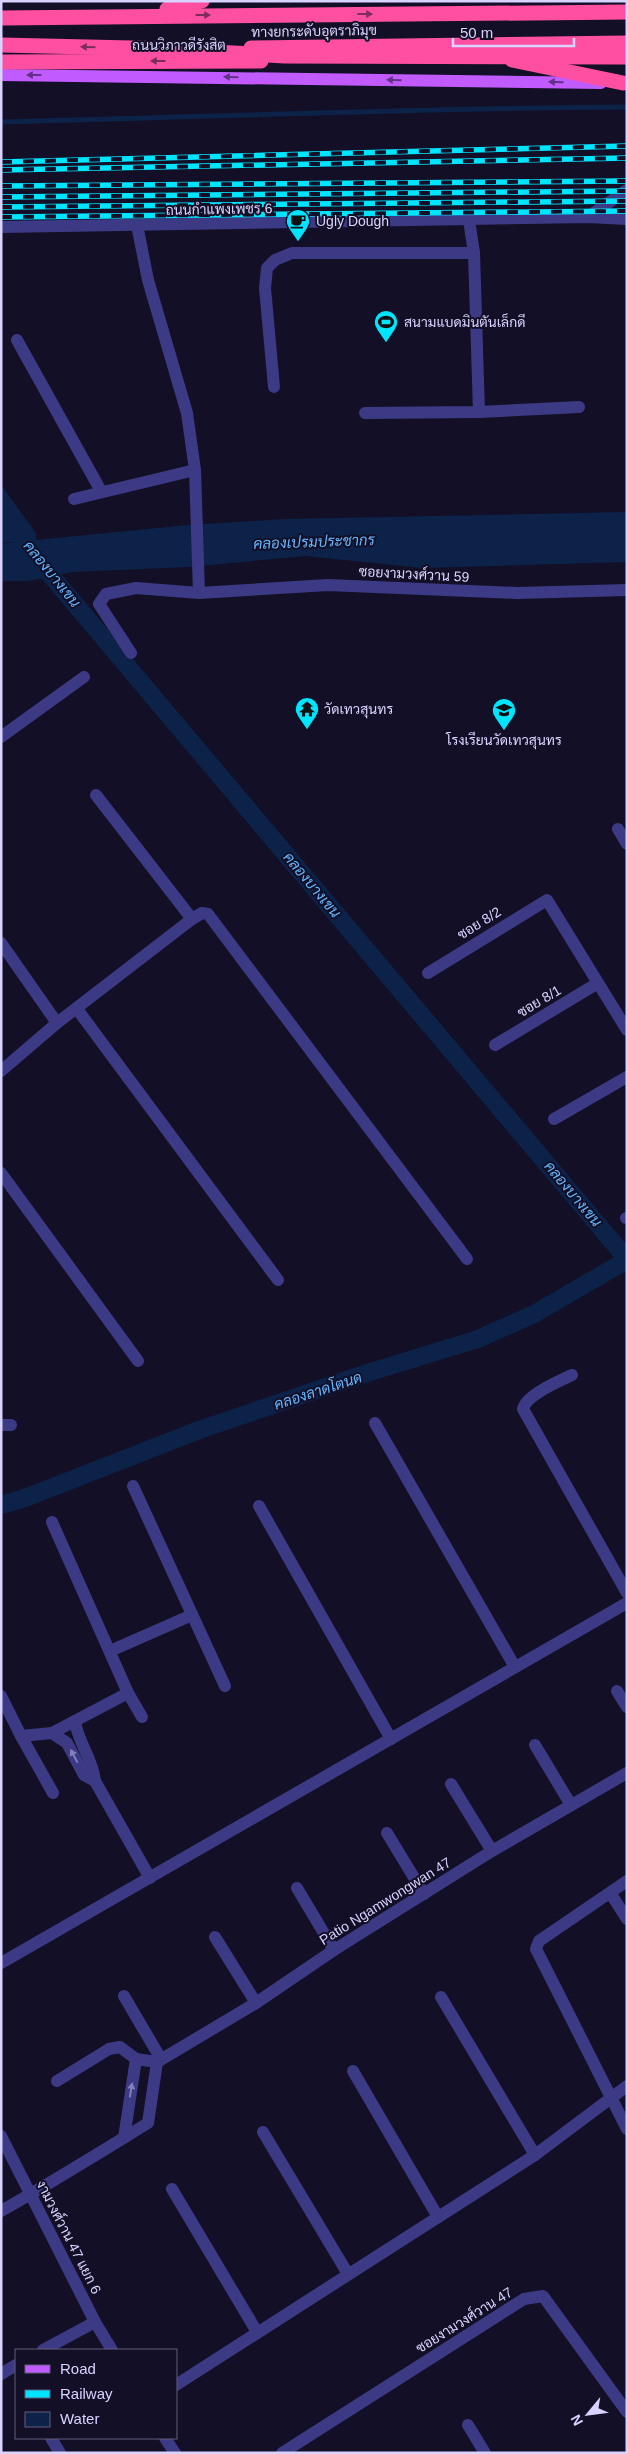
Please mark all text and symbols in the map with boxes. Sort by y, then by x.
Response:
one-way arrow [357,10,373,18]
one-way arrow [195,11,211,19]
scale bar [453,15,574,47]
street label: ทางยกระดับอุตราภิมุข [251,22,377,42]
text: 50 m [460,24,493,41]
street label: ถนนวิภาวดีรังสิต [132,36,226,53]
one-way arrow [80,42,96,50]
one-way arrow [150,57,166,65]
one-way arrow [26,71,42,79]
one-way arrow [223,73,239,81]
one-way arrow [386,76,402,84]
one-way arrow [548,78,564,86]
street label: ถนนกำแพงเพชร 6 [166,200,273,218]
cafe icon: Ugly Dough [285,208,311,242]
place label: Ugly Dough [316,213,389,229]
sports icon: สนามแบดมินตันเล็กดี [373,309,399,343]
place label: สนามแบดมินตันเล็กดี [404,313,526,330]
water label: คลองเปรมประชากร [253,531,376,552]
water label: คลองบางเขน [21,537,85,611]
street label: ซอยงามวงศ์วาน 59 [358,562,470,585]
temple icon: วัดเทวสุนทร [294,696,320,730]
school or university icon: โรงเรียนวัดเทวสุนทร [491,697,517,731]
place label: วัดเทวสุนทร [324,701,393,719]
place label: โรงเรียนวัดเทวสุนทร [445,731,562,750]
water label: คลองบางเขน [280,848,345,921]
street label: ซอย 8/2 [454,903,504,943]
street label: ซอย 8/1 [514,982,564,1020]
water label: คลองบางเขน [541,1157,606,1230]
water label: คลองลาดโตนด [271,1367,364,1413]
one-way arrow [70,1749,78,1764]
street label: Patio Ngamwongwan 47 [316,1854,454,1948]
one-way arrow [128,2081,136,2097]
street label: งามวงศ์วาน 47 แยก 6 [33,2177,106,2297]
street label: ซอยงามวงศ์วาน 47 [412,2283,515,2356]
legend [15,2349,178,2439]
text: Road [60,2360,96,2377]
text: Railway [60,2385,113,2402]
north arrow [563,2389,613,2439]
text: Water [60,2410,99,2427]
text: N [567,2412,586,2429]

